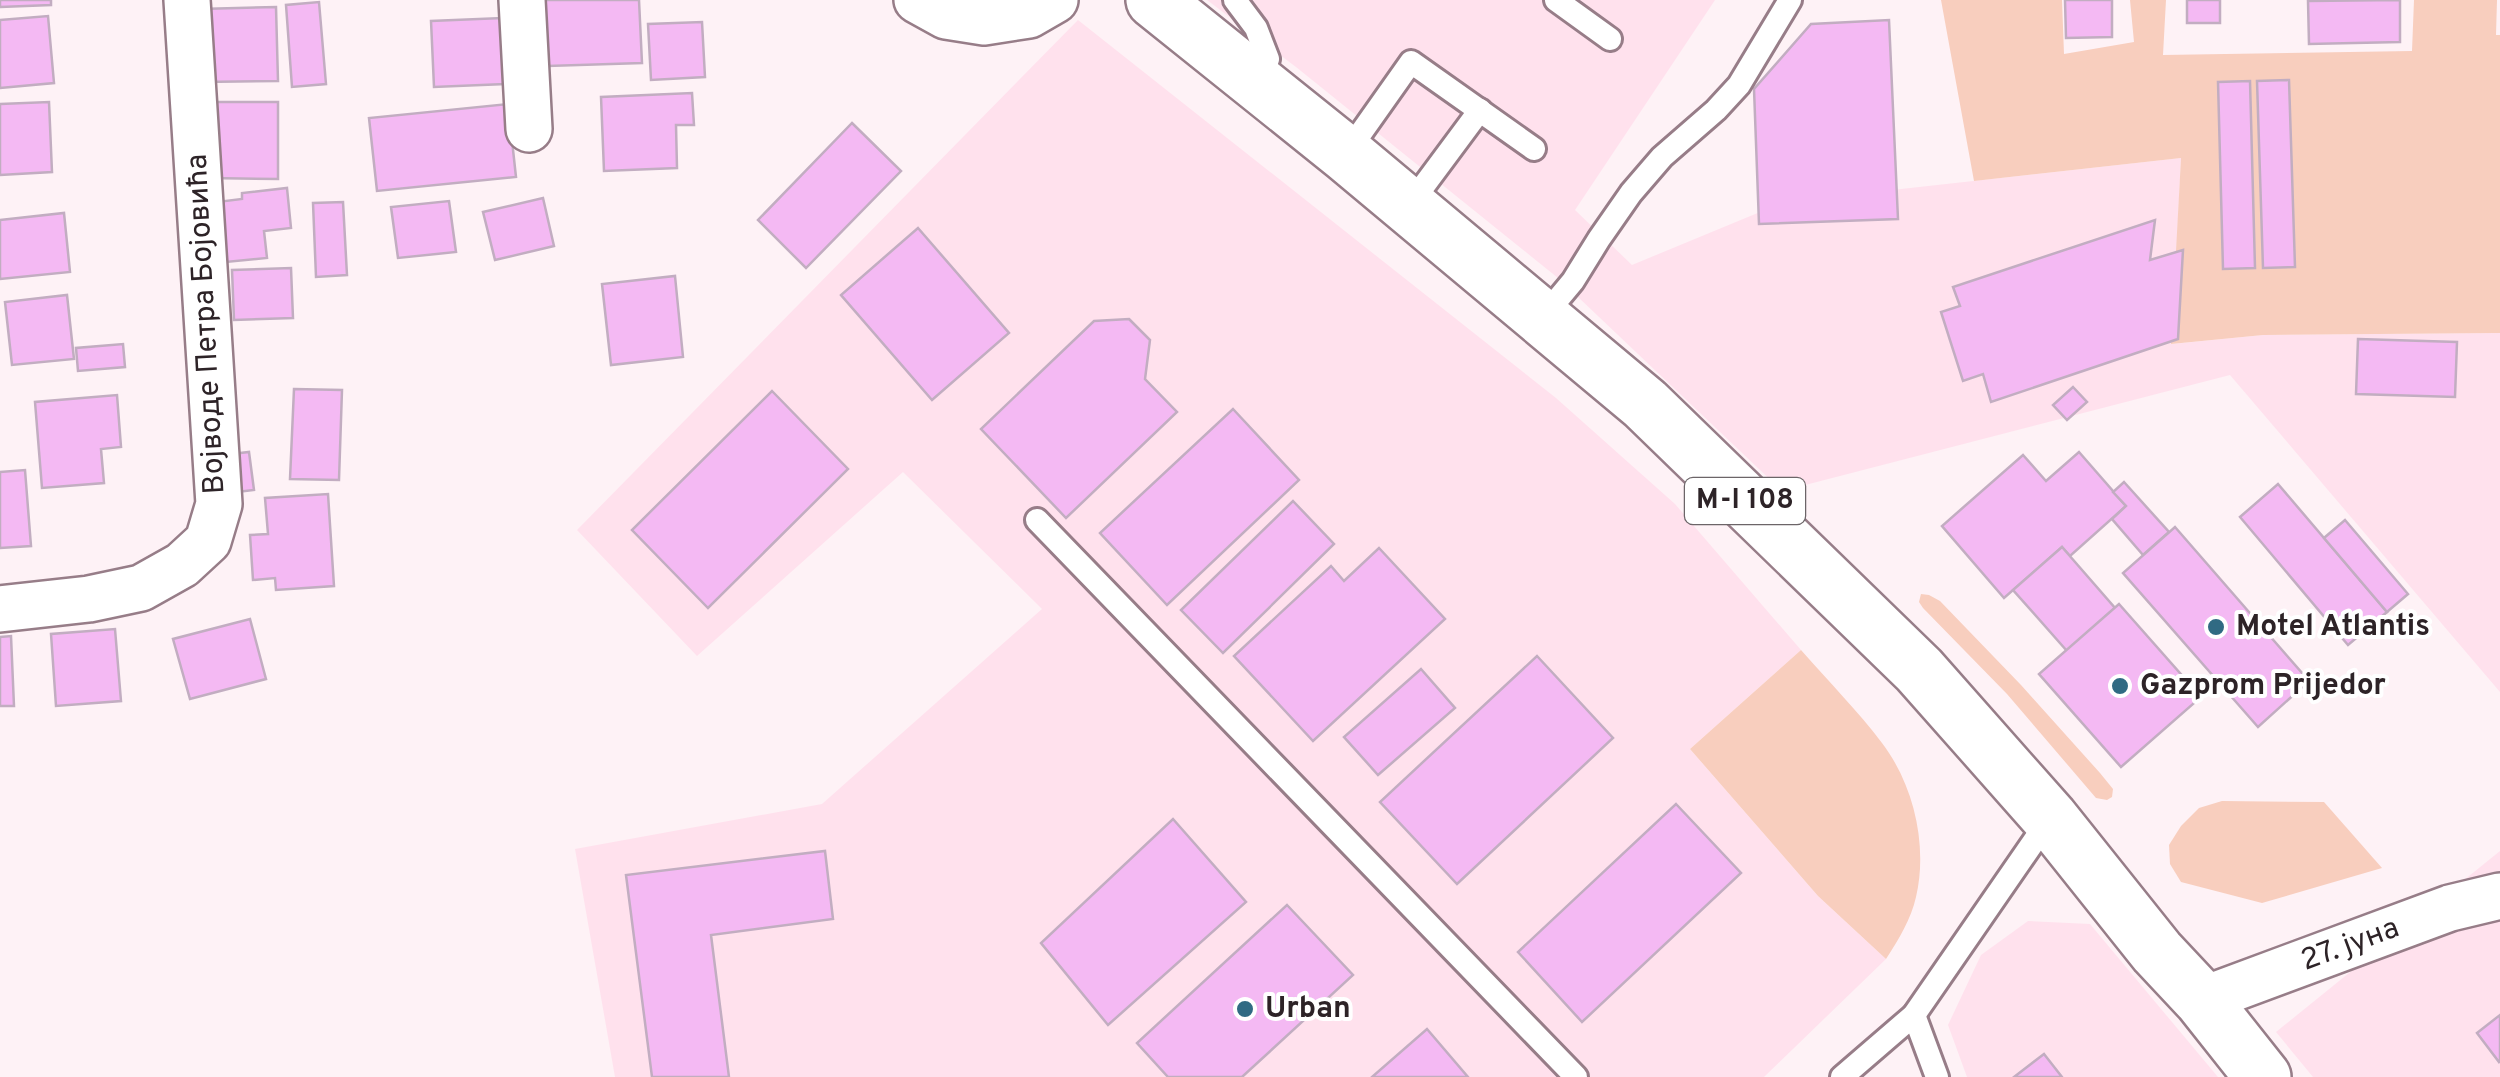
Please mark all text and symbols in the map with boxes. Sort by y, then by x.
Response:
street label: Војводе Петра Бојовића [180,153,234,495]
road number: M-I 108 [1685,478,1805,524]
place label: Motel Atlantis [2236,609,2430,646]
marker: Motel Atlantis [2205,616,2227,638]
place label: Gazprom Prijedor [2140,668,2386,705]
marker: Gazprom Prijedor [2109,675,2131,697]
street label: 27. јуна [2296,910,2404,980]
place label: Urban [1265,991,1351,1028]
marker: Urban [1234,998,1256,1020]

